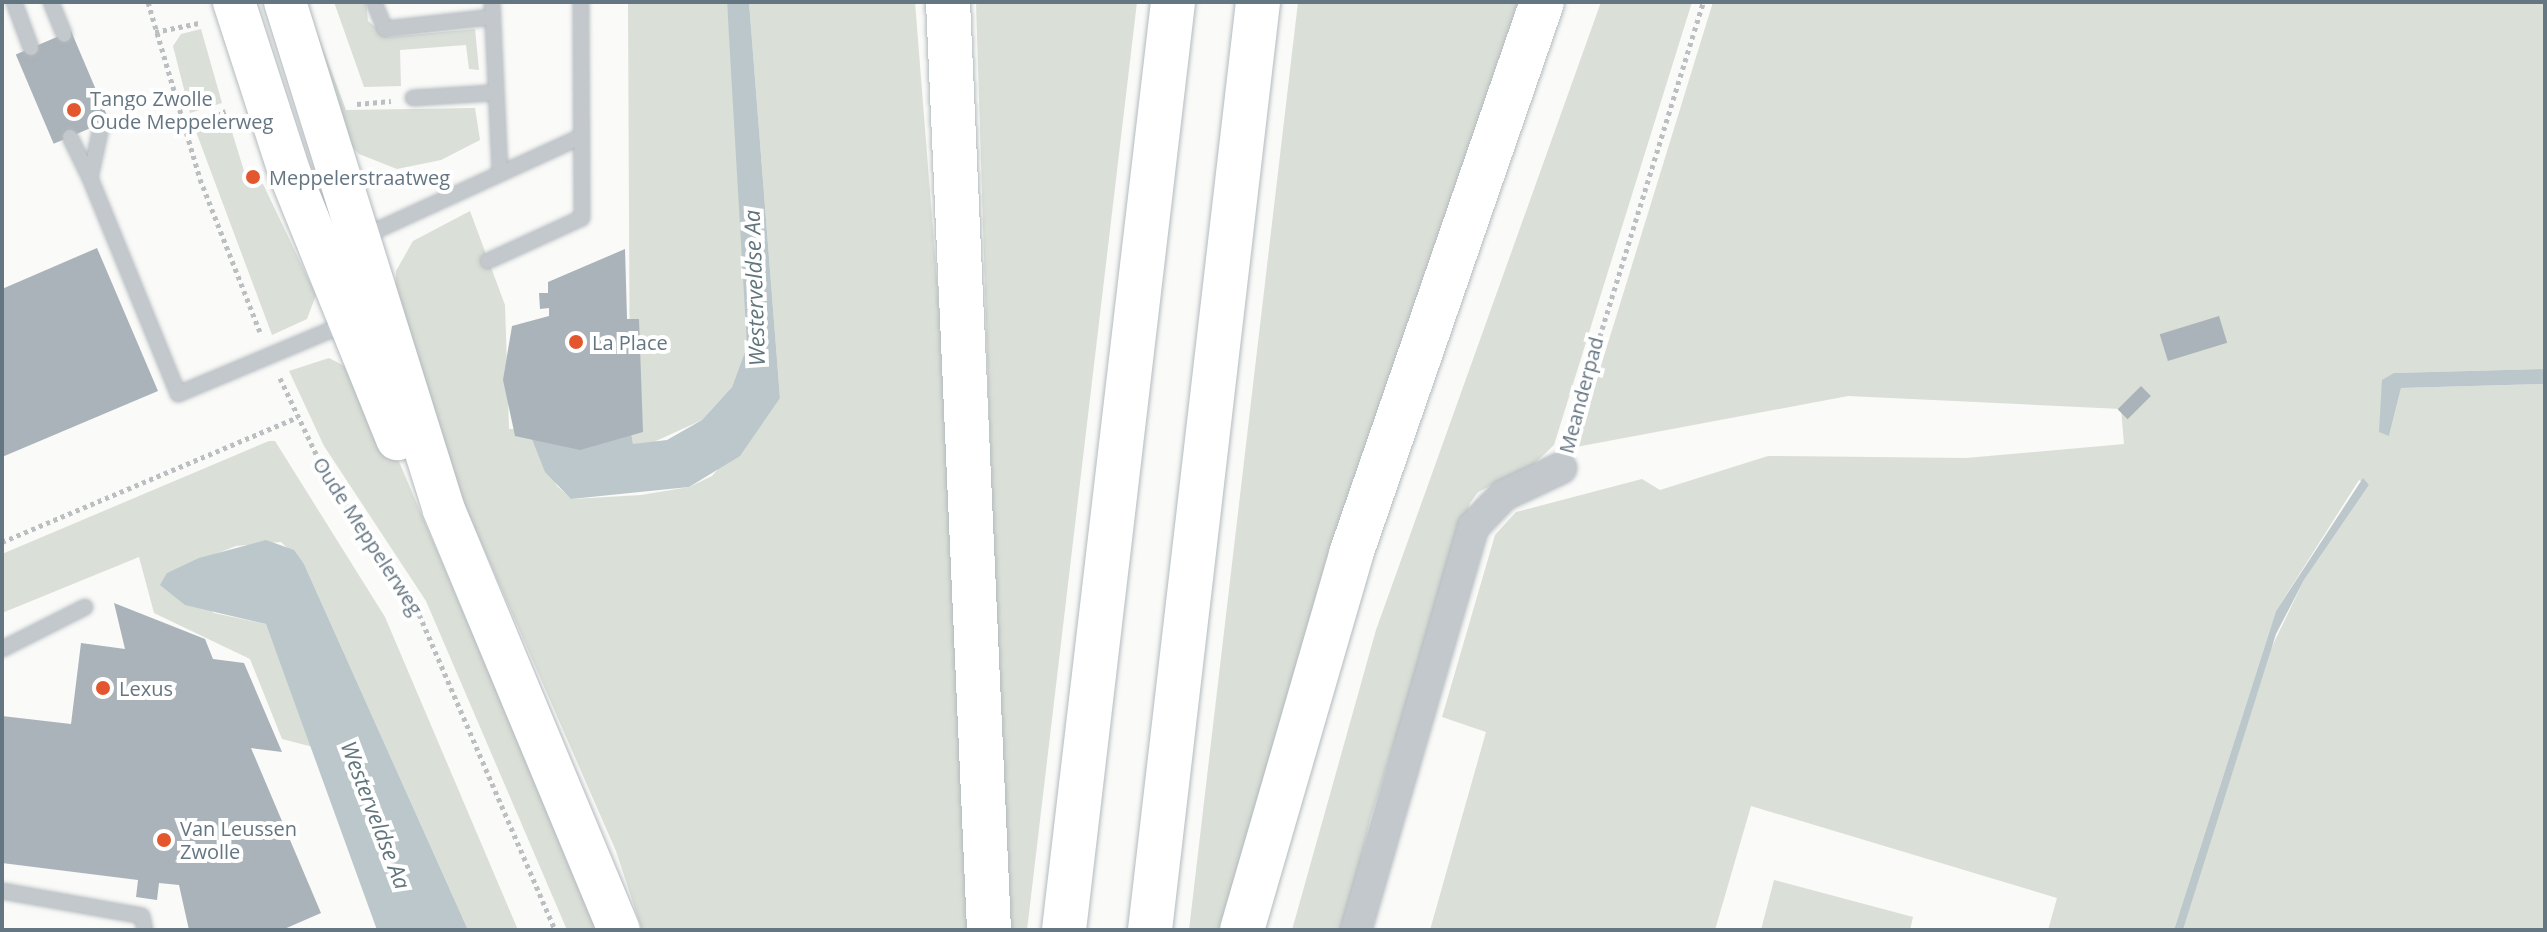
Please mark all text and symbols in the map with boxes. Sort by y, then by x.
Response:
place label: Tango Zwolle Oude Meppelerweg [90,86,273,133]
marker: Tango Zwolle Oude Meppelerweg [65,101,83,119]
place label: Meppelerstraatweg [269,165,450,189]
marker: Meppelerstraatweg [244,168,262,186]
water label: Westerveldse Aa [738,209,770,367]
place label: La Place [592,330,668,354]
marker: La Place [567,333,585,351]
street label: Meanderpad [1554,334,1608,456]
street label: Oude Meppelerweg [308,453,428,619]
place label: Lexus [119,676,173,700]
marker: Lexus [94,679,112,697]
water label: Westerveldse Aa [336,737,416,893]
place label: Van Leussen Zwolle [180,816,297,863]
marker: Van Leussen Zwolle [155,831,173,849]

